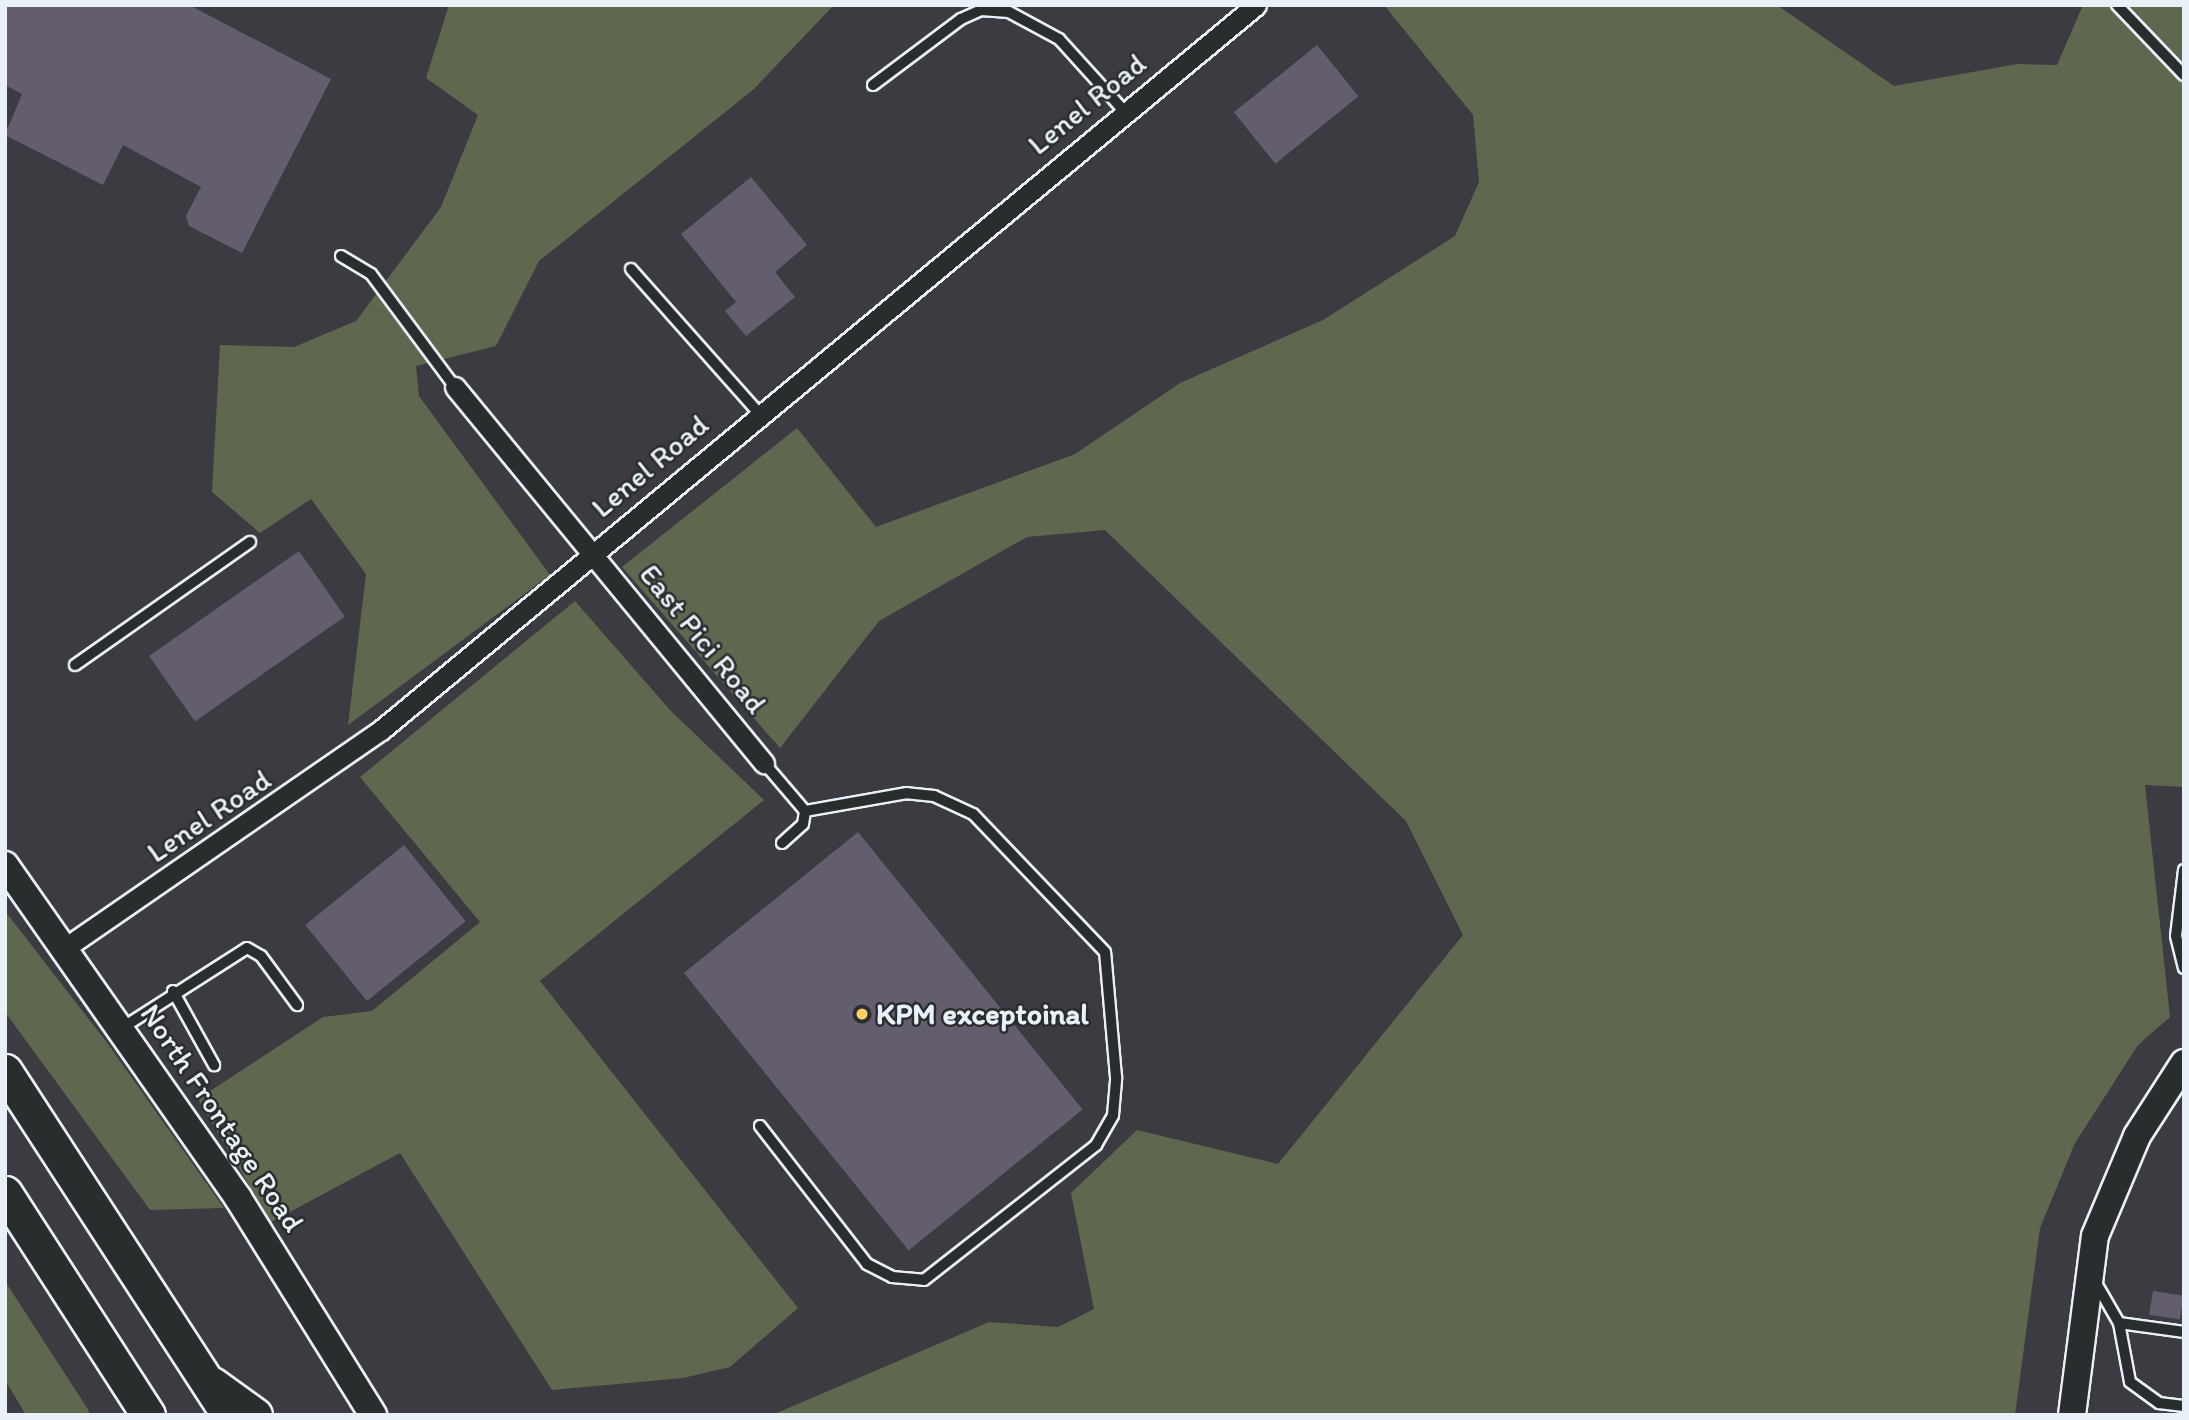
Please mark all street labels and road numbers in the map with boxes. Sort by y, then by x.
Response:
street label: Lenel Road [1021,46,1153,162]
street label: Lenel Road [585,407,715,525]
street label: East Pici Road [632,557,774,721]
street label: Lenel Road [141,762,277,870]
street label: North Frontage Road [132,997,312,1239]

